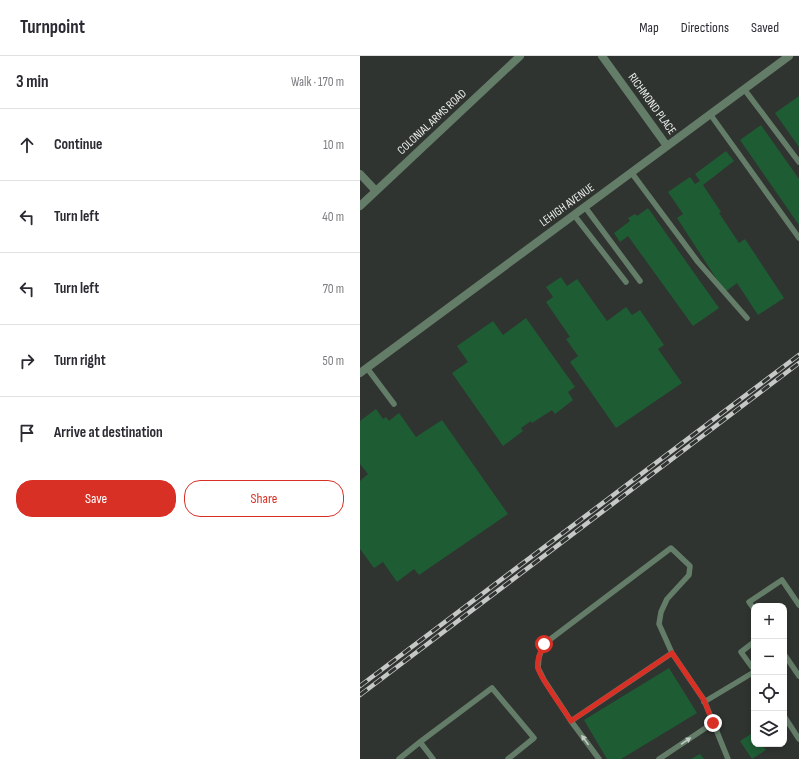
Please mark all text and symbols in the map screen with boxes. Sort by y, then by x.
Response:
text: Turnpoint [20,16,85,39]
text: Map [639,19,659,36]
text: Directions [681,19,729,36]
text: Saved [751,19,779,36]
street label: RICHMOND PLACE [625,70,679,138]
text: 3 min [16,72,49,92]
text: Walk · 170 m [291,74,344,90]
street label: COLONIAL ARMS ROAD [394,86,470,158]
icon: ahead [16,134,38,156]
text: Continue [54,135,103,154]
text: 10 m [323,137,344,153]
street label: LEHIGH AVENUE [537,180,597,230]
icon: left [16,206,38,228]
text: Turn left [54,207,99,226]
text: 40 m [322,209,344,225]
icon: left [16,278,38,300]
text: Turn left [54,279,99,298]
text: 70 m [323,281,344,297]
icon: right [16,350,38,372]
text: Turn right [54,351,106,370]
text: 50 m [323,353,344,369]
icon: arrive [16,422,38,444]
text: Arrive at destination [54,423,163,442]
button: Save [16,480,176,517]
button: Share [184,480,344,517]
map controls [751,603,787,747]
button: + [751,603,787,639]
route start [535,635,553,653]
button: − [751,639,787,675]
button: locate [751,675,787,711]
button: layers [751,711,787,747]
route end [704,714,722,732]
one-way arrow [581,735,589,745]
one-way arrow [681,737,691,745]

